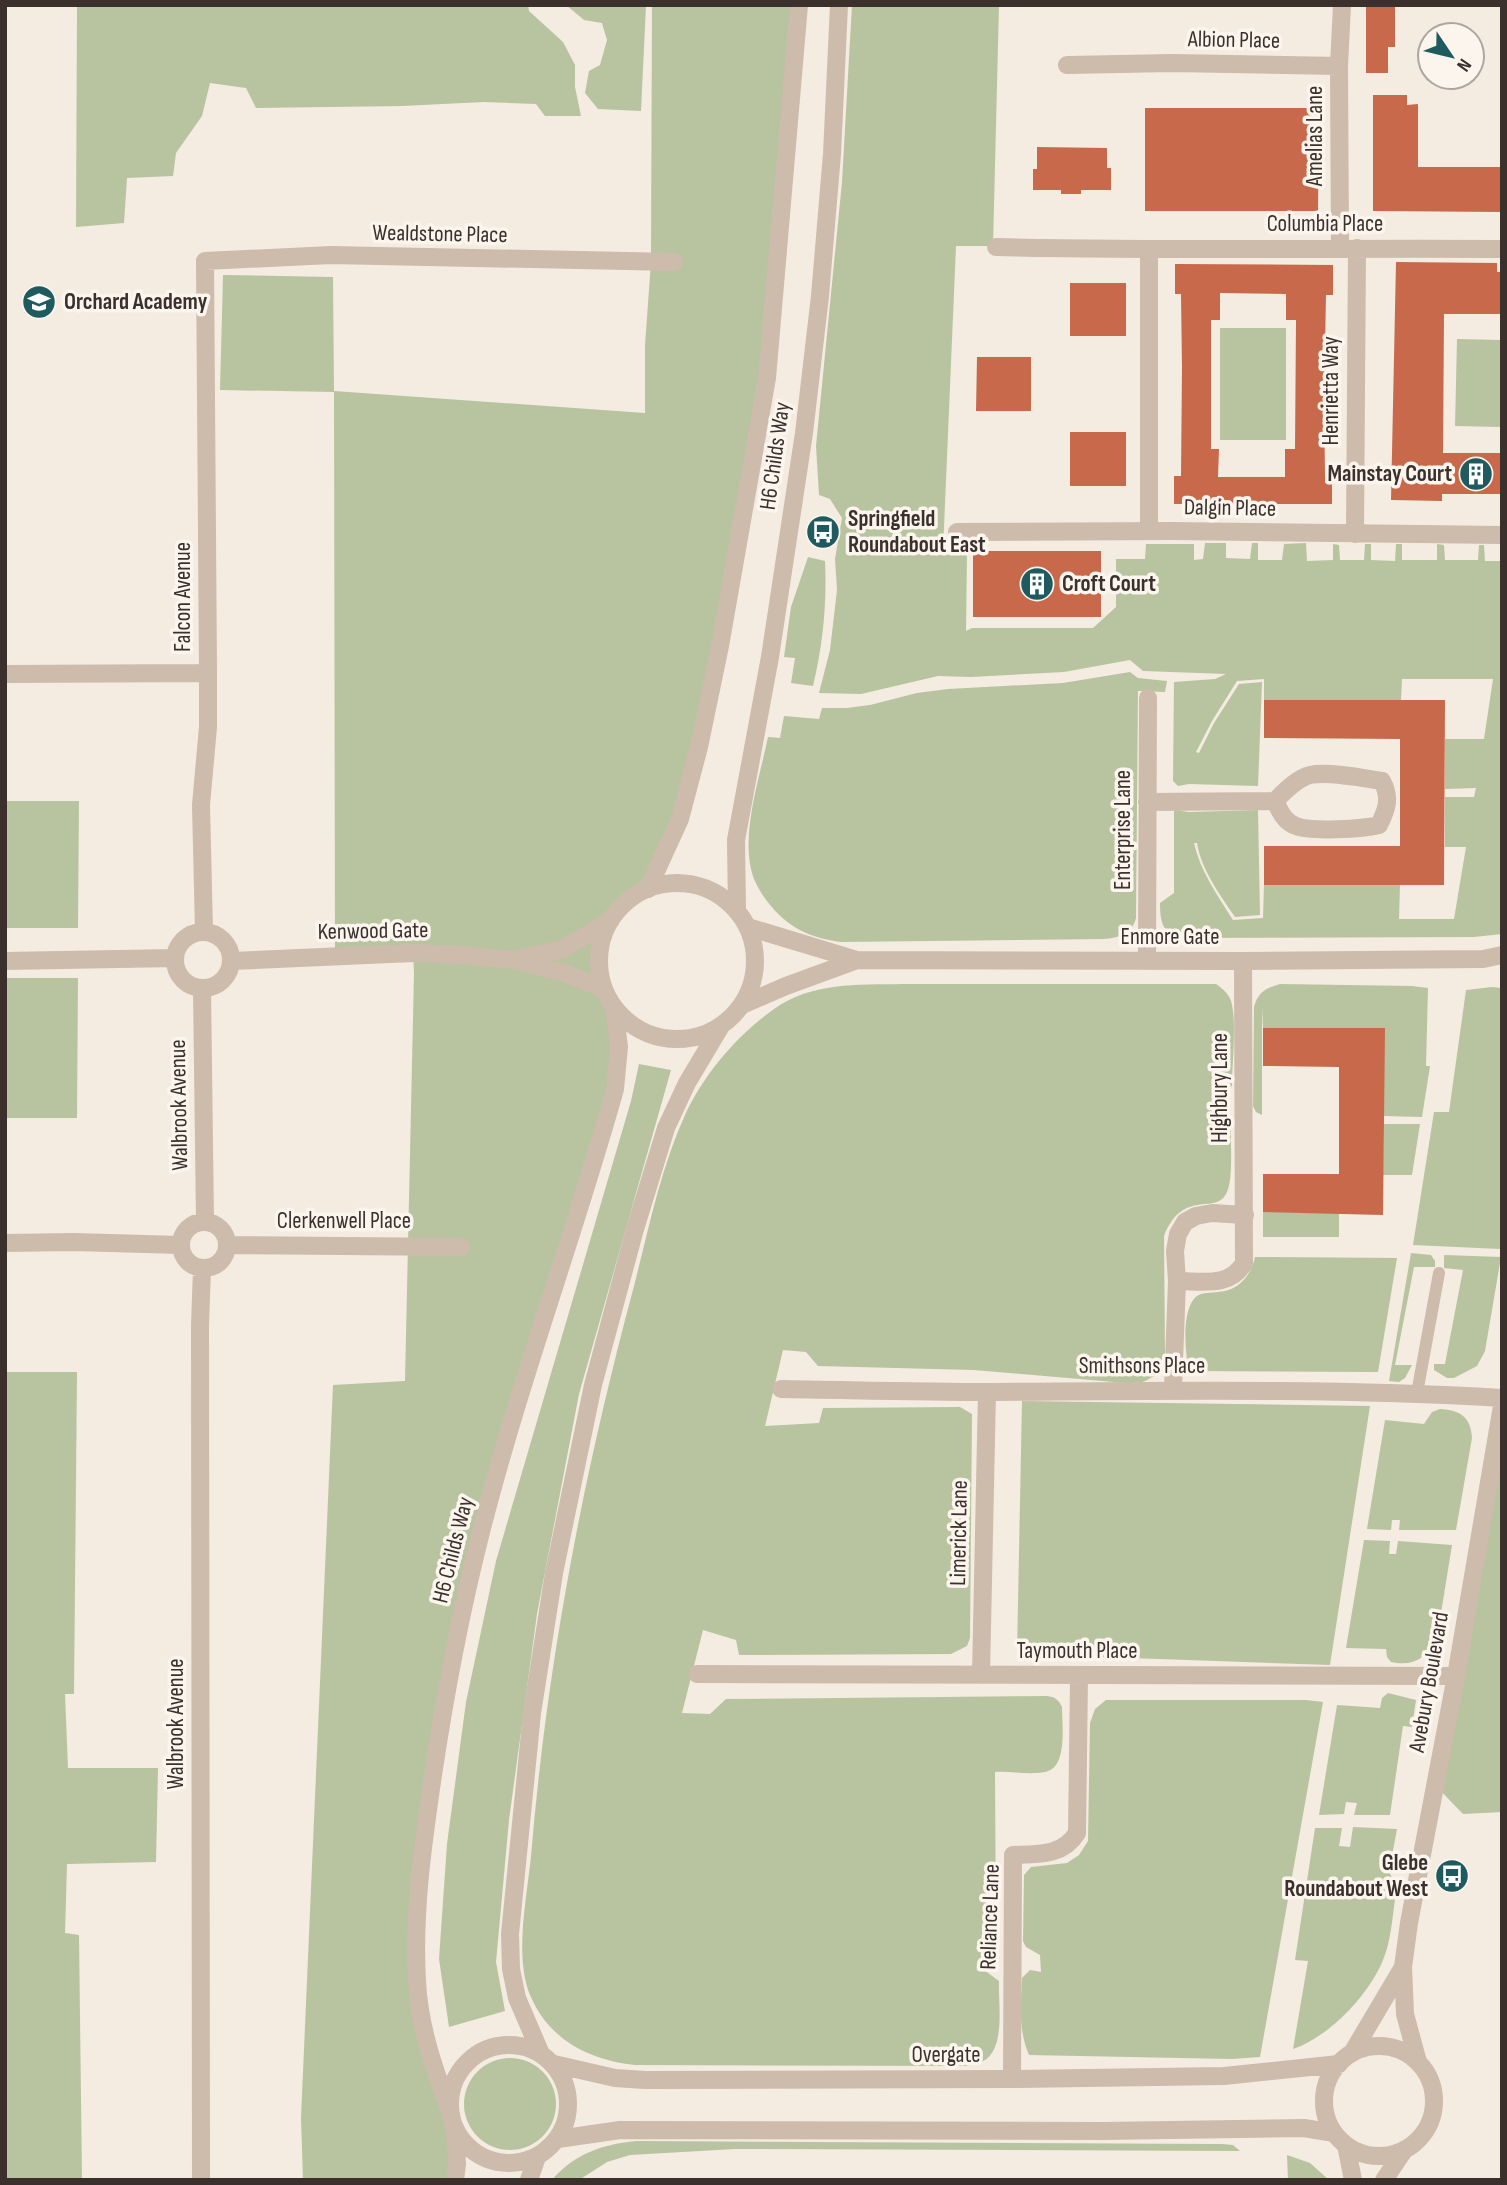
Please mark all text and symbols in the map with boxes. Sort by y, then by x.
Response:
north arrow [1416,21,1486,91]
street label: Albion Place [1187,25,1280,55]
text: N [1451,54,1476,76]
street label: Amelias Lane [1301,86,1329,187]
street label: Columbia Place [1267,210,1383,238]
street label: Wealdstone Place [372,219,508,249]
school or university icon: Orchard Academy [20,283,58,321]
place label: Orchard Academy [64,288,208,316]
street label: Henrietta Way [1317,336,1345,446]
street label: H6 Childs Way [754,400,796,512]
building icon: Mainstay Court [1457,455,1495,493]
place label: Mainstay Court [1328,460,1452,488]
street label: Dalgin Place [1184,493,1276,523]
place label: Springfield Roundabout East [848,505,986,559]
bus stop icon: Springfield Roundabout East [804,513,842,551]
street label: Falcon Avenue [169,542,197,652]
building icon: Croft Court [1018,565,1056,603]
place label: Croft Court [1062,570,1156,598]
street label: Enterprise Lane [1109,770,1137,890]
street label: Kenwood Gate [317,916,429,946]
street label: Enmore Gate [1120,923,1220,951]
street label: Highbury Lane [1206,1033,1234,1143]
street label: Walbrook Avenue [164,1039,194,1171]
street label: Clerkenwell Place [277,1207,411,1235]
street label: Smithsons Place [1079,1352,1205,1380]
street label: Limerick Lane [944,1480,974,1586]
street label: H6 Childs Way [426,1494,480,1606]
street label: Avebury Boulevard [1403,1610,1455,1755]
street label: Taymouth Place [1016,1637,1138,1665]
street label: Walbrook Avenue [162,1658,190,1790]
place label: Glebe Roundabout West [1284,1849,1428,1903]
bus stop icon: Glebe Roundabout West [1433,1857,1471,1895]
street label: Reliance Lane [974,1864,1006,1970]
street label: Overgate [911,2041,981,2069]

